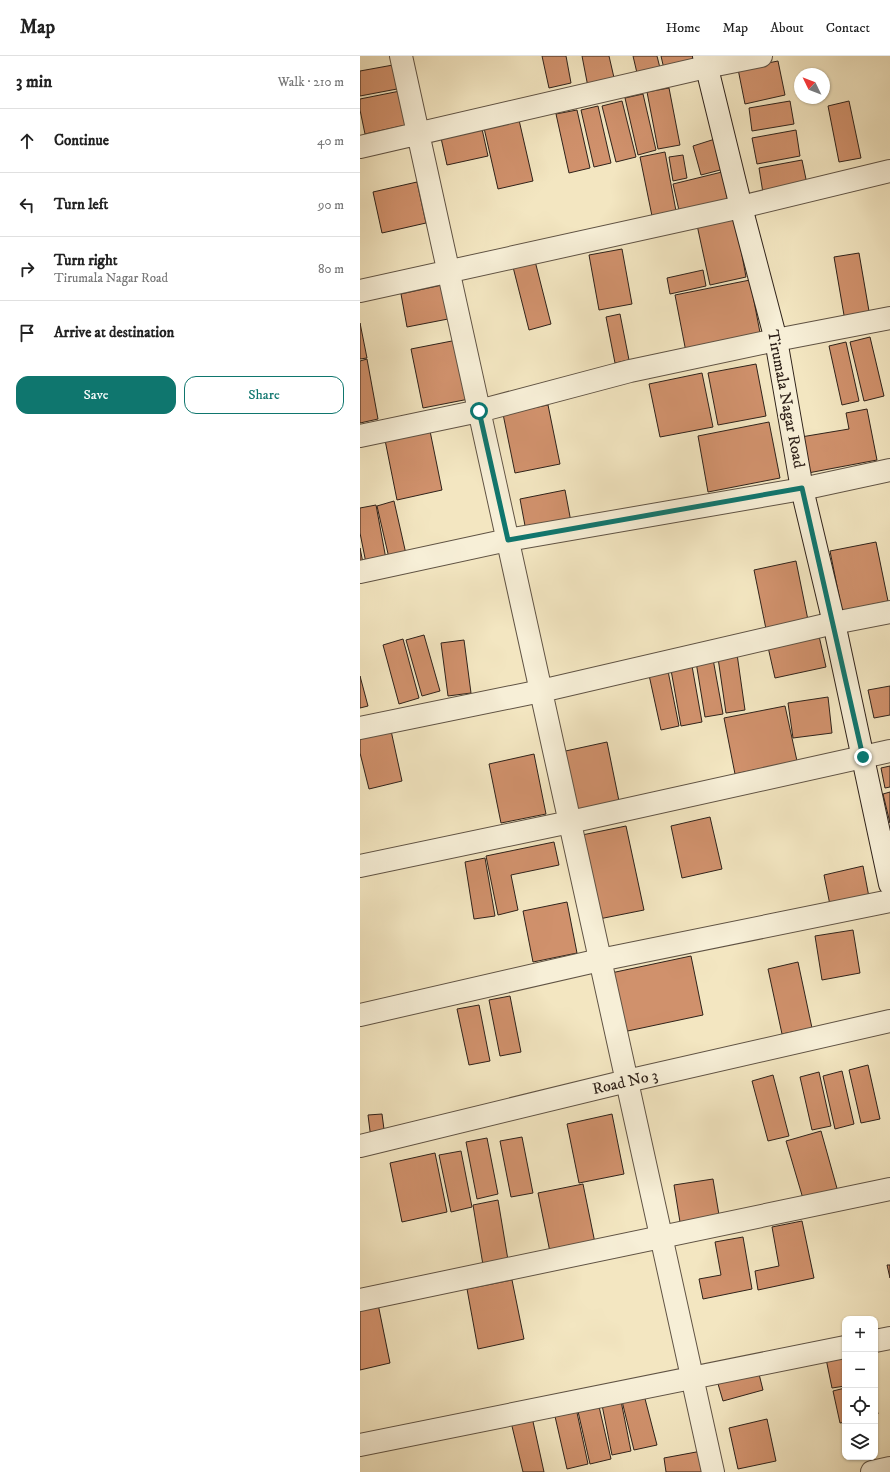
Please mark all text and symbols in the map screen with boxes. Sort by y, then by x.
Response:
text: Map [20,16,55,39]
text: Home [666,19,700,37]
text: Map [722,19,748,37]
text: About [770,19,804,37]
text: Contact [826,19,870,37]
north arrow [794,68,830,104]
text: 3 min [16,71,52,93]
text: Walk · 210 m [278,74,344,90]
icon: ahead [16,130,38,152]
text: Continue [54,131,109,150]
text: 40 m [317,133,344,149]
icon: left [16,194,38,216]
text: Turn left [54,195,108,214]
text: 90 m [318,197,344,213]
text: Turn right [54,251,117,270]
icon: right [16,258,38,280]
text: 80 m [318,261,344,277]
text: Tirumala Nagar Road [54,270,168,286]
icon: arrive [16,322,38,344]
text: Arrive at destination [54,323,174,342]
street label: Tirumala Nagar Road [763,328,809,470]
button: Save [16,376,176,414]
button: Share [184,376,344,414]
route start [470,402,488,420]
route end [854,748,872,766]
street label: Road No 3 [590,1065,660,1099]
map controls [842,1316,878,1460]
button: + [842,1316,878,1352]
button: − [842,1352,878,1388]
button: locate [842,1388,878,1424]
button: layers [842,1424,878,1460]

